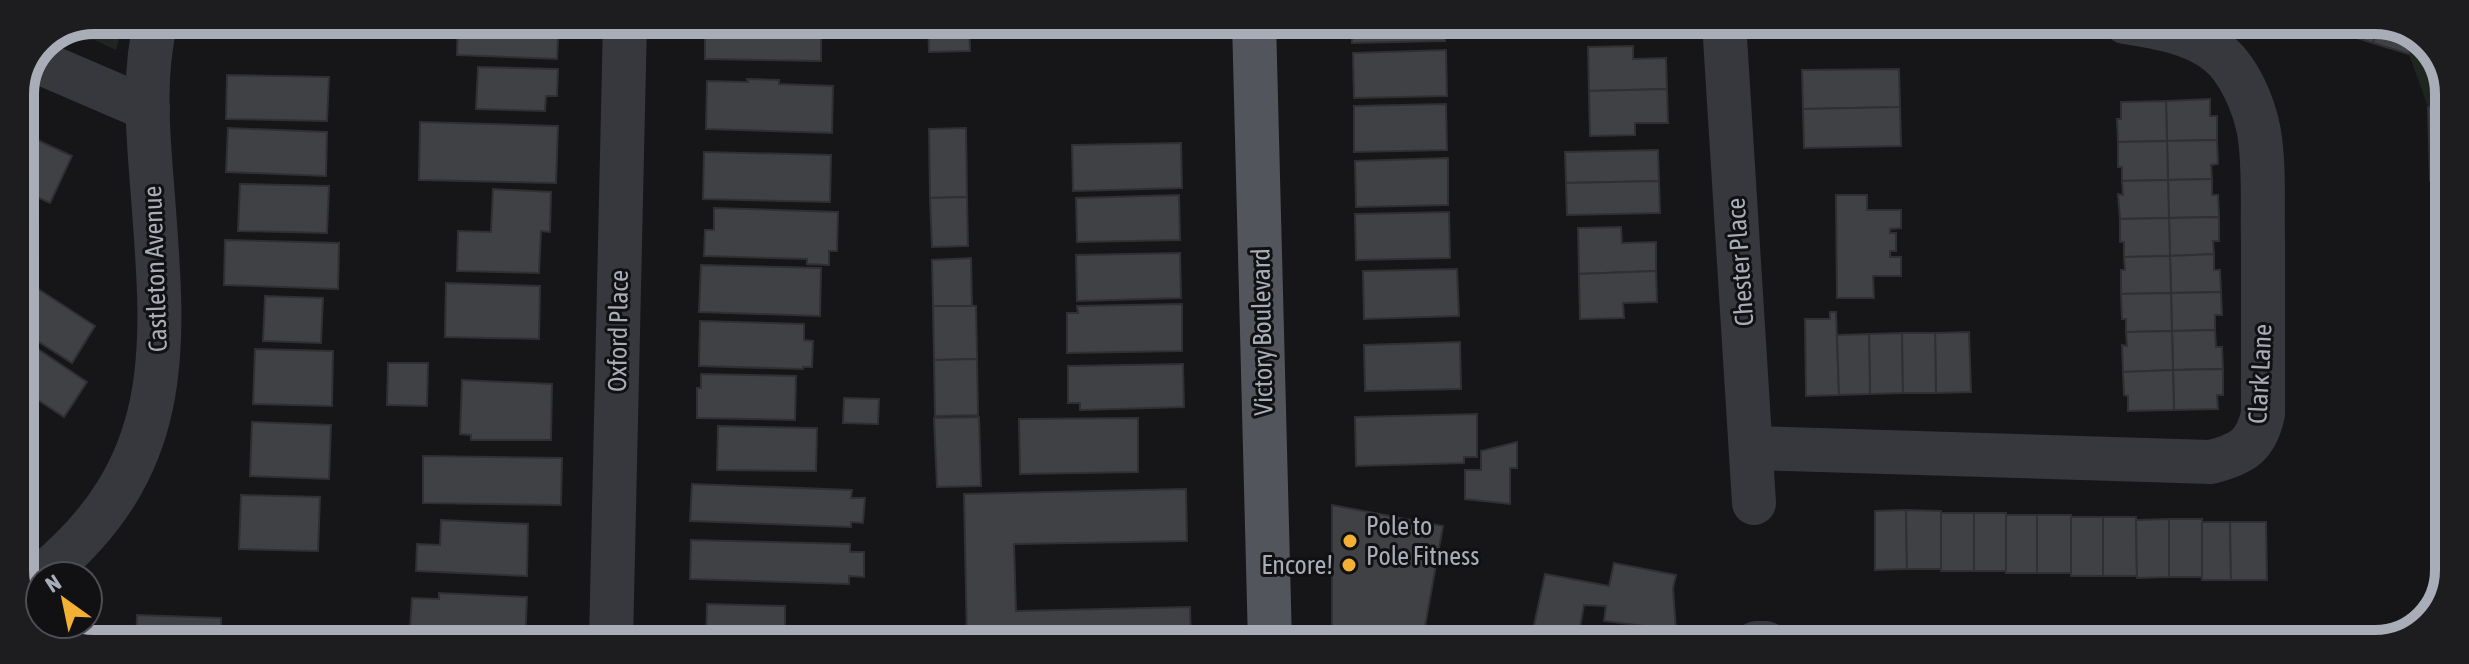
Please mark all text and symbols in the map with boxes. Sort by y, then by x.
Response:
street label: Castleton Avenue [137,185,173,353]
street label: Chester Place [1721,197,1759,327]
street label: Victory Boulevard [1246,248,1278,416]
street label: Oxford Place [602,270,634,392]
street label: Clark Lane [2242,323,2278,425]
place label: Pole to Pole Fitness [1366,511,1479,571]
marker: Pole to Pole Fitness [1341,532,1359,550]
place label: Encore! [1261,550,1333,580]
marker: Encore! [1340,556,1358,574]
north arrow [24,560,104,640]
text: N [41,569,66,598]

